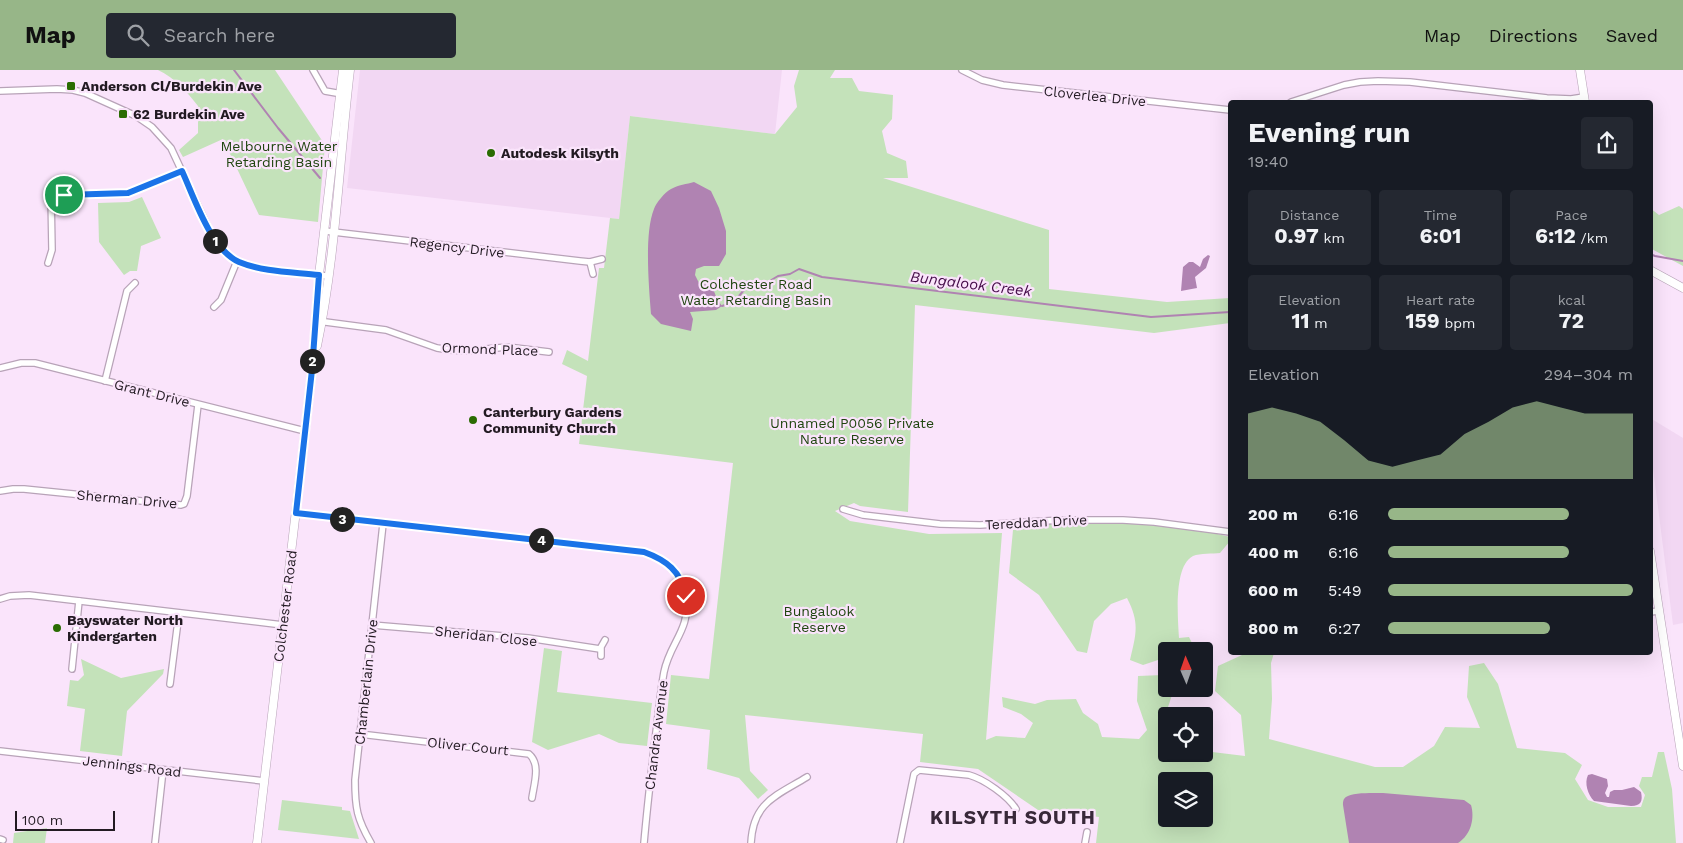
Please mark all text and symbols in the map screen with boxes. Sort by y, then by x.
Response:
search box [106,13,456,58]
text: Map [25,21,76,49]
icon: search [124,21,152,49]
text: Search here [164,24,275,47]
text: Map [1424,25,1461,46]
text: Directions [1489,25,1578,46]
text: Saved [1606,25,1658,46]
place label: Anderson Cl/Burdekin Ave [81,78,262,94]
marker: Anderson Cl/Burdekin Ave [65,80,77,92]
street label: Cloverlea Drive [1043,83,1147,109]
place label: 62 Burdekin Ave [133,106,245,122]
marker: 62 Burdekin Ave [117,108,129,120]
text: Evening run [1248,116,1410,149]
button: share [1581,117,1633,169]
park label: Melbourne Water Retarding Basin [220,138,338,170]
place label: Autodesk Kilsyth [501,145,619,161]
marker: Autodesk Kilsyth [485,147,497,159]
text: 19:40 [1248,152,1289,171]
pin [43,174,85,216]
icon: arrive [50,181,78,209]
text: Distance [1280,207,1339,223]
text: Time [1424,207,1457,223]
text: Pace [1555,207,1588,223]
text: 0.97 [1274,223,1319,248]
text: 6:01 [1420,223,1461,248]
text: 6:12 [1535,223,1576,248]
pin: 1 [202,228,228,254]
text: km [1319,230,1345,246]
text: /km [1576,230,1608,246]
text: 1 [212,233,219,249]
street label: Regency Drive [409,233,505,261]
water label: Bungalook Creek [909,268,1034,300]
park label: Colchester Road Water Retarding Basin [680,276,832,308]
text: Elevation [1278,292,1341,308]
text: Heart rate [1406,292,1475,308]
text: kcal [1558,292,1585,308]
text: 11 [1291,308,1309,333]
text: 159 [1406,308,1440,333]
text: 72 [1559,308,1584,333]
text: m [1309,315,1328,331]
text: bpm [1440,315,1475,331]
street label: Ormond Place [441,339,539,359]
pin: 2 [300,348,324,374]
text: 2 [308,353,317,369]
text: Elevation [1248,365,1319,384]
text: 294–304 m [1544,365,1633,384]
street label: Grant Drive [112,376,192,410]
place label: Canterbury Gardens Community Church [483,404,622,436]
marker: Canterbury Gardens Community Church [467,414,479,426]
park label: Unnamed P0056 Private Nature Reserve [770,415,934,447]
street label: Sherman Drive [76,487,178,511]
text: 200 m [1248,505,1298,524]
text: 6:16 [1328,505,1358,524]
pin: 3 [330,506,354,532]
text: 3 [338,511,347,527]
street label: Tereddan Drive [984,511,1088,533]
pin: 4 [528,528,554,552]
text: 4 [537,532,546,548]
text: 400 m [1248,543,1299,562]
text: 6:16 [1328,543,1358,562]
street label: Colchester Road [270,549,300,663]
pin [665,575,707,617]
text: 600 m [1248,581,1298,600]
text: 5:49 [1328,581,1362,600]
icon: check [672,582,700,610]
park label: Bungalook Reserve [784,603,854,635]
place label: Bayswater North Kindergarten [67,612,183,644]
street label: Chamberlain Drive [351,618,381,746]
text: 800 m [1248,619,1298,638]
text: 6:27 [1328,619,1360,638]
marker: Bayswater North Kindergarten [51,622,63,634]
street label: Sheridan Close [434,623,538,649]
north arrow [1158,642,1212,698]
map controls [1158,642,1213,827]
street label: Chandra Avenue [641,679,671,791]
button: locate [1158,707,1213,762]
street label: Oliver Court [426,734,510,758]
street label: Jennings Road [82,752,182,780]
button: layers [1158,772,1213,827]
district label: KILSYTH SOUTH [930,806,1096,829]
scale bar [15,808,115,831]
text: 100 m [22,812,63,828]

